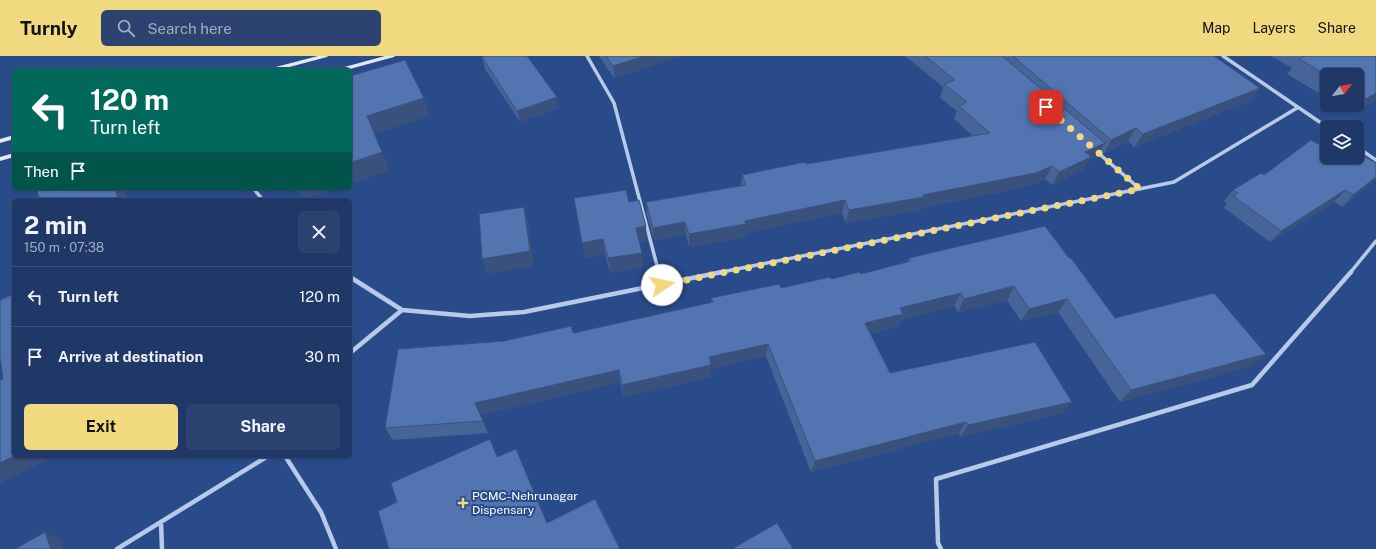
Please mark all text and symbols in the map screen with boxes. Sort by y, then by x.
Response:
search box [101,10,381,46]
text: Turnly [20,17,77,39]
icon: search [115,17,137,39]
text: Search here [147,20,232,37]
text: Map [1202,20,1230,36]
text: Layers [1252,20,1296,36]
text: Share [1318,20,1356,36]
north arrow [1320,68,1364,112]
map controls [1320,68,1364,164]
text: 120 m [90,83,169,116]
icon: left [24,84,76,136]
pin [1029,90,1063,124]
icon: arrive [1035,96,1057,118]
text: Turn left [90,117,160,138]
button: layers [1320,120,1364,164]
icon: arrive [67,160,89,182]
text: Then [24,163,59,180]
text: 2 min [24,211,87,239]
button: close [298,211,340,253]
text: 150 m · 07:38 [24,240,104,255]
position arrow [641,264,683,306]
icon: left [24,286,46,308]
text: Turn left [58,288,119,305]
text: 120 m [299,288,340,305]
icon: arrive [24,346,46,368]
text: Arrive at destination [58,348,203,365]
text: 30 m [305,348,340,365]
button: Exit [24,404,178,450]
button: Share [186,404,340,450]
place label: PCMC-Nehrunagar Dispensary [472,489,578,517]
marker: PCMC-Nehrunagar Dispensary [457,497,469,509]

